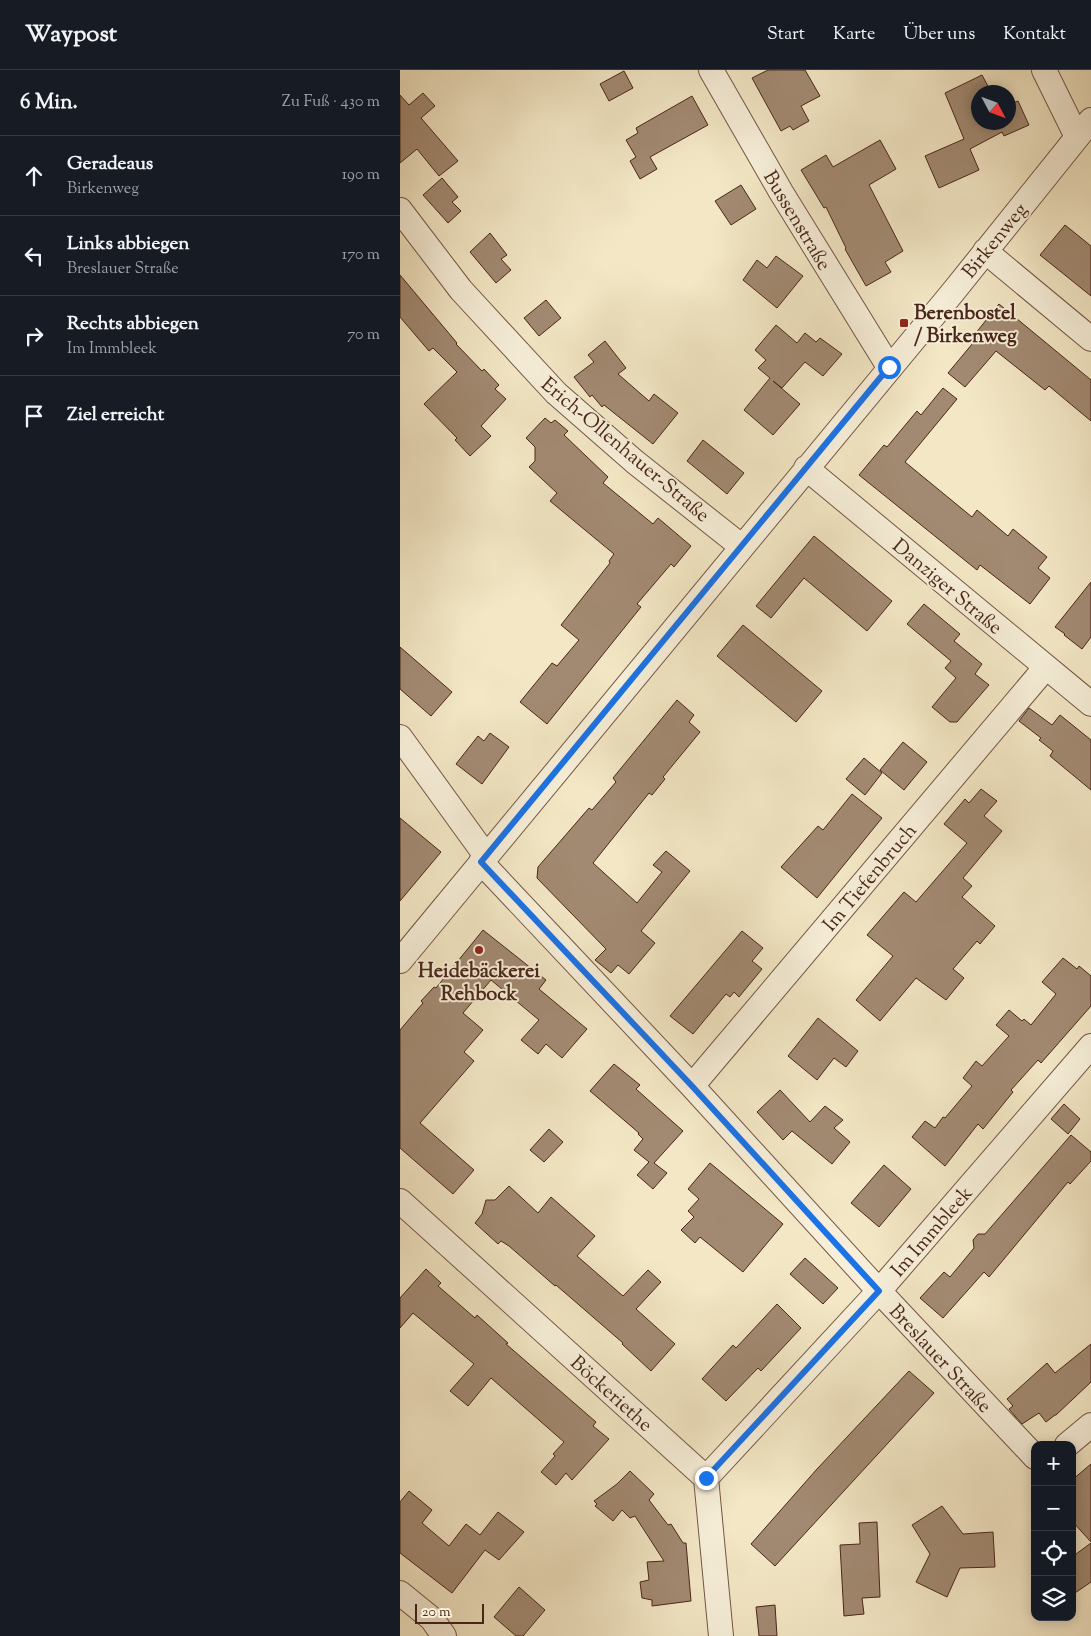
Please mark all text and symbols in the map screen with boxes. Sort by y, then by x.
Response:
text: Waypost [25,18,117,52]
text: Start [767,22,805,48]
text: Karte [833,22,875,48]
text: Über uns [903,22,975,48]
text: Kontakt [1003,22,1066,48]
north arrow [971,85,1016,130]
text: 6 Min. [20,88,78,118]
text: Zu Fuß · 430 m [282,91,380,114]
text: Geradeaus [67,151,153,178]
icon: ahead [20,162,48,190]
text: 190 m [342,164,380,187]
street label: Bussenstraße [755,166,837,277]
text: Birkenweg [67,178,139,201]
street label: Birkenweg [956,197,1036,286]
text: Links abbiegen [67,231,190,258]
icon: left [20,242,48,270]
text: 170 m [342,244,380,267]
text: Breslauer Straße [67,258,179,281]
place label: Berenbostel / Birkenweg [914,300,1017,352]
text: Rechts abbiegen [67,311,199,338]
marker: Berenbostel / Birkenweg [898,317,910,329]
icon: right [20,322,48,350]
text: 70 m [347,324,380,347]
text: Im Immbleek [67,338,157,361]
route start [878,356,901,379]
street label: Erich-Ollenhauer-Straße [534,371,715,530]
icon: arrive [20,402,48,430]
text: Ziel erreicht [67,402,164,429]
street label: Danziger Straße [885,533,1008,643]
street label: Im Tiefenbruch [817,818,925,939]
marker: Heidebäckerei Rehbock [473,944,485,956]
place label: Heidebäckerei Rehbock [418,958,540,1010]
street label: Im Immbleek [885,1181,981,1285]
street label: Breslauer Straße [881,1299,997,1421]
street label: Böckeriethe [563,1350,658,1440]
map controls [1031,1441,1076,1621]
button: + [1031,1441,1076,1486]
route end [695,1467,718,1490]
button: − [1031,1486,1076,1531]
button: locate [1031,1531,1076,1576]
button: layers [1031,1576,1076,1621]
scale bar [415,1601,484,1624]
text: 20 m [422,1603,451,1623]

